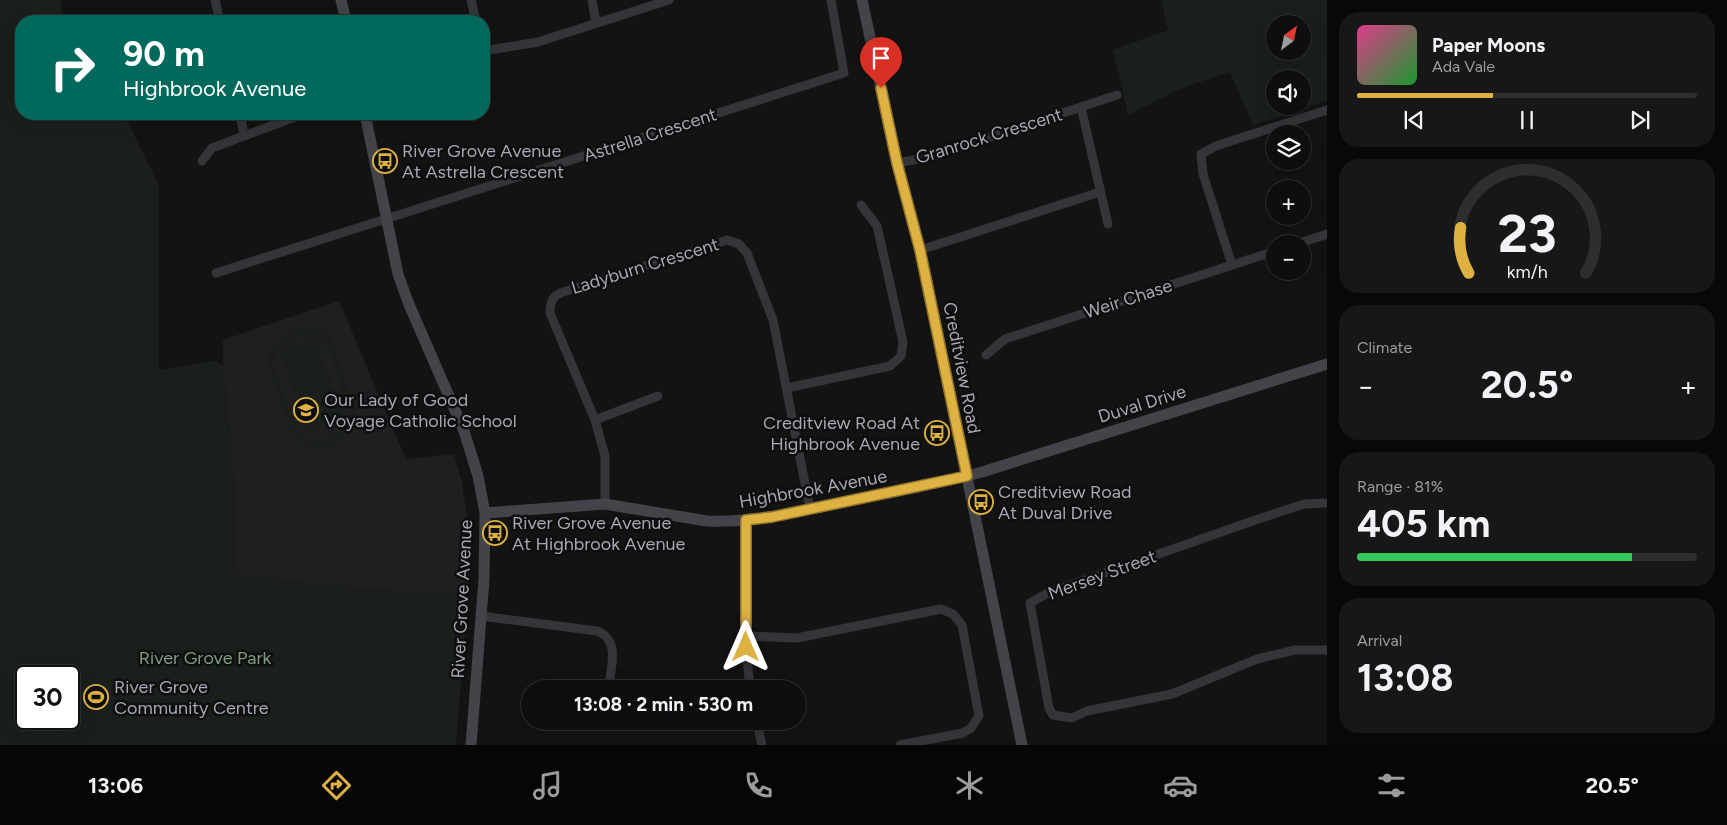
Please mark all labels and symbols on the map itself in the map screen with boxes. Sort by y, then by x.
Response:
north arrow [1266,15,1311,60]
pin [860,37,902,88]
street label: Astrella Crescent [581,103,719,167]
street label: Granrock Crescent [913,103,1065,169]
place label: River Grove Avenue At Astrella Crescent [402,140,564,183]
bus stop icon: River Grove Avenue At Astrella Crescent [372,148,398,174]
street label: Ladyburn Crescent [568,233,722,299]
street label: Weir Chase [1081,274,1175,324]
street label: Creditview Road [938,300,986,436]
street label: Duval Drive [1095,380,1189,428]
place label: Our Lady of Good Voyage Catholic School [324,389,517,432]
school or university icon: Our Lady of Good Voyage Catholic School [293,397,319,423]
place label: Creditview Road At Highbrook Avenue [763,412,920,455]
bus stop icon: Creditview Road At Highbrook Avenue [924,420,950,446]
street label: Highbrook Avenue [737,465,889,513]
place label: Creditview Road At Duval Drive [998,481,1132,524]
bus stop icon: Creditview Road At Duval Drive [968,489,994,515]
place label: River Grove Avenue At Highbrook Avenue [512,512,685,555]
street label: River Grove Avenue [447,519,477,679]
bus stop icon: River Grove Avenue At Highbrook Avenue [482,520,508,546]
street label: Mersey Street [1045,545,1159,605]
position arrow [719,620,771,672]
park label: River Grove Park [139,647,272,669]
speed limit sign: 30 [15,665,80,730]
place label: River Grove Community Centre [114,676,269,719]
sports icon: River Grove Community Centre [83,684,109,710]

